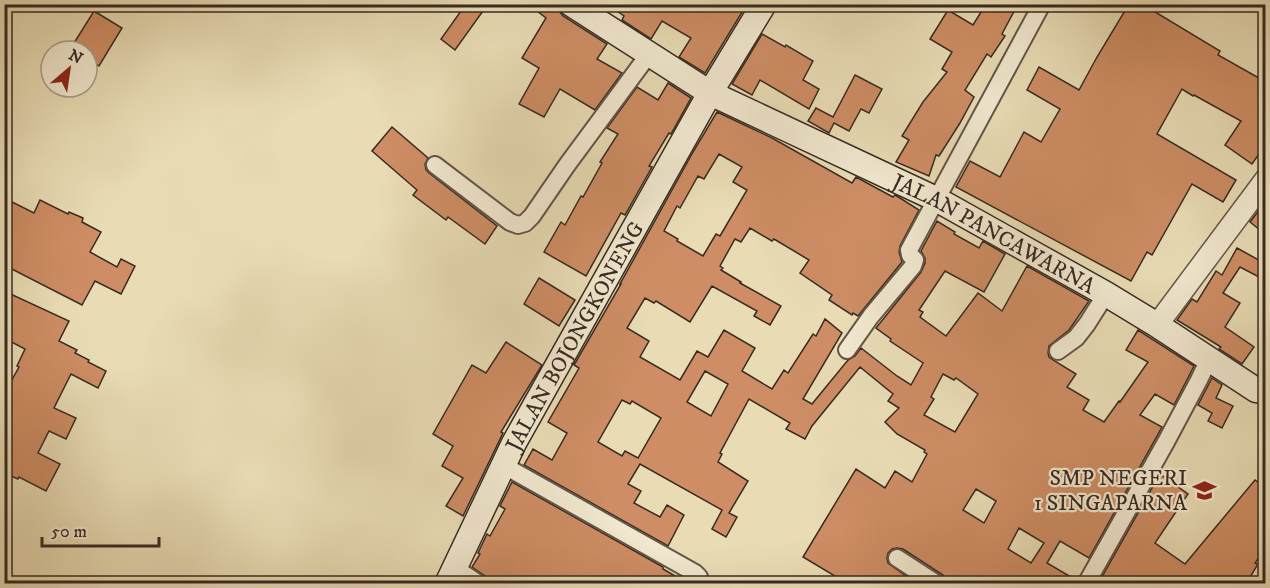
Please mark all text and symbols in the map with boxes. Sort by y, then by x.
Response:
north arrow [39,39,99,99]
text: N [65,45,86,69]
street label: JALAN PANCAWARNA [886,168,1101,301]
street label: JALAN BOJONGKONENG [499,217,650,457]
place label: SMP NEGERI 1 SINGAPARNA [1034,465,1188,517]
school or university icon: SMP NEGERI 1 SINGAPARNA [1192,477,1218,503]
scale bar [42,510,159,548]
text: 50 m [51,521,87,543]

